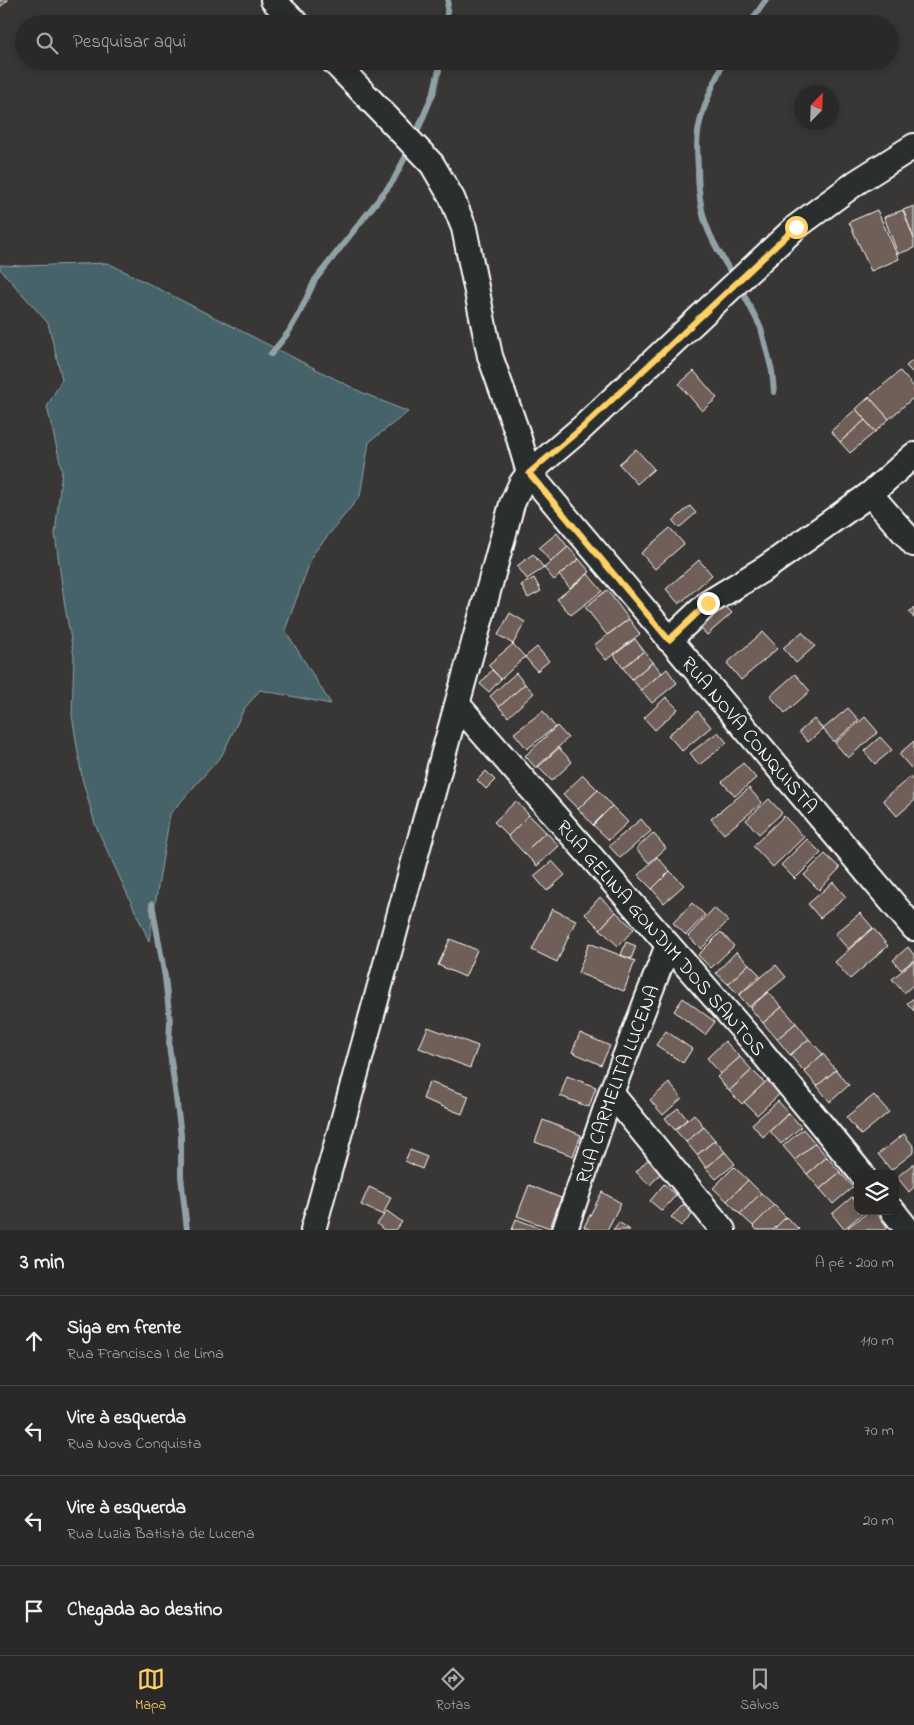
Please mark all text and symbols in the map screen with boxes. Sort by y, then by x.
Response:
search box [15,15,899,70]
icon: search [33,29,61,57]
text: Pesquisar aqui [73,29,186,56]
north arrow [794,85,839,130]
route start [785,216,808,239]
route end [697,592,720,615]
street label: RUA NOVA CONQUISTA [673,651,823,821]
street label: RUA GELINA GONDIM DOS SANTOS [548,815,772,1063]
street label: RUA CARMELITA LUCENA [570,981,668,1188]
map controls [854,1170,899,1215]
button: layers [854,1170,899,1215]
text: 3 min [20,1248,64,1278]
text: A pé · 200 m [815,1251,894,1275]
text: Siga em frente [67,1315,181,1342]
icon: ahead [20,1327,48,1355]
text: 110 m [860,1329,894,1353]
text: Rua Francisca I de Lima [67,1342,224,1366]
text: Vire à esquerda [67,1405,186,1432]
icon: left [20,1417,48,1445]
text: 70 m [864,1419,894,1443]
text: Rua Nova Conquista [67,1432,201,1456]
text: Vire à esquerda [67,1495,186,1522]
icon: left [20,1507,48,1535]
text: 20 m [863,1509,894,1533]
text: Rua Luzia Batista de Lucena [67,1522,255,1546]
icon: arrive [20,1597,48,1625]
text: Chegada ao destino [67,1597,222,1624]
tab: Mapa [135,1665,166,1716]
tab: Rotas [436,1665,470,1716]
tab: Salvos [740,1665,779,1716]

